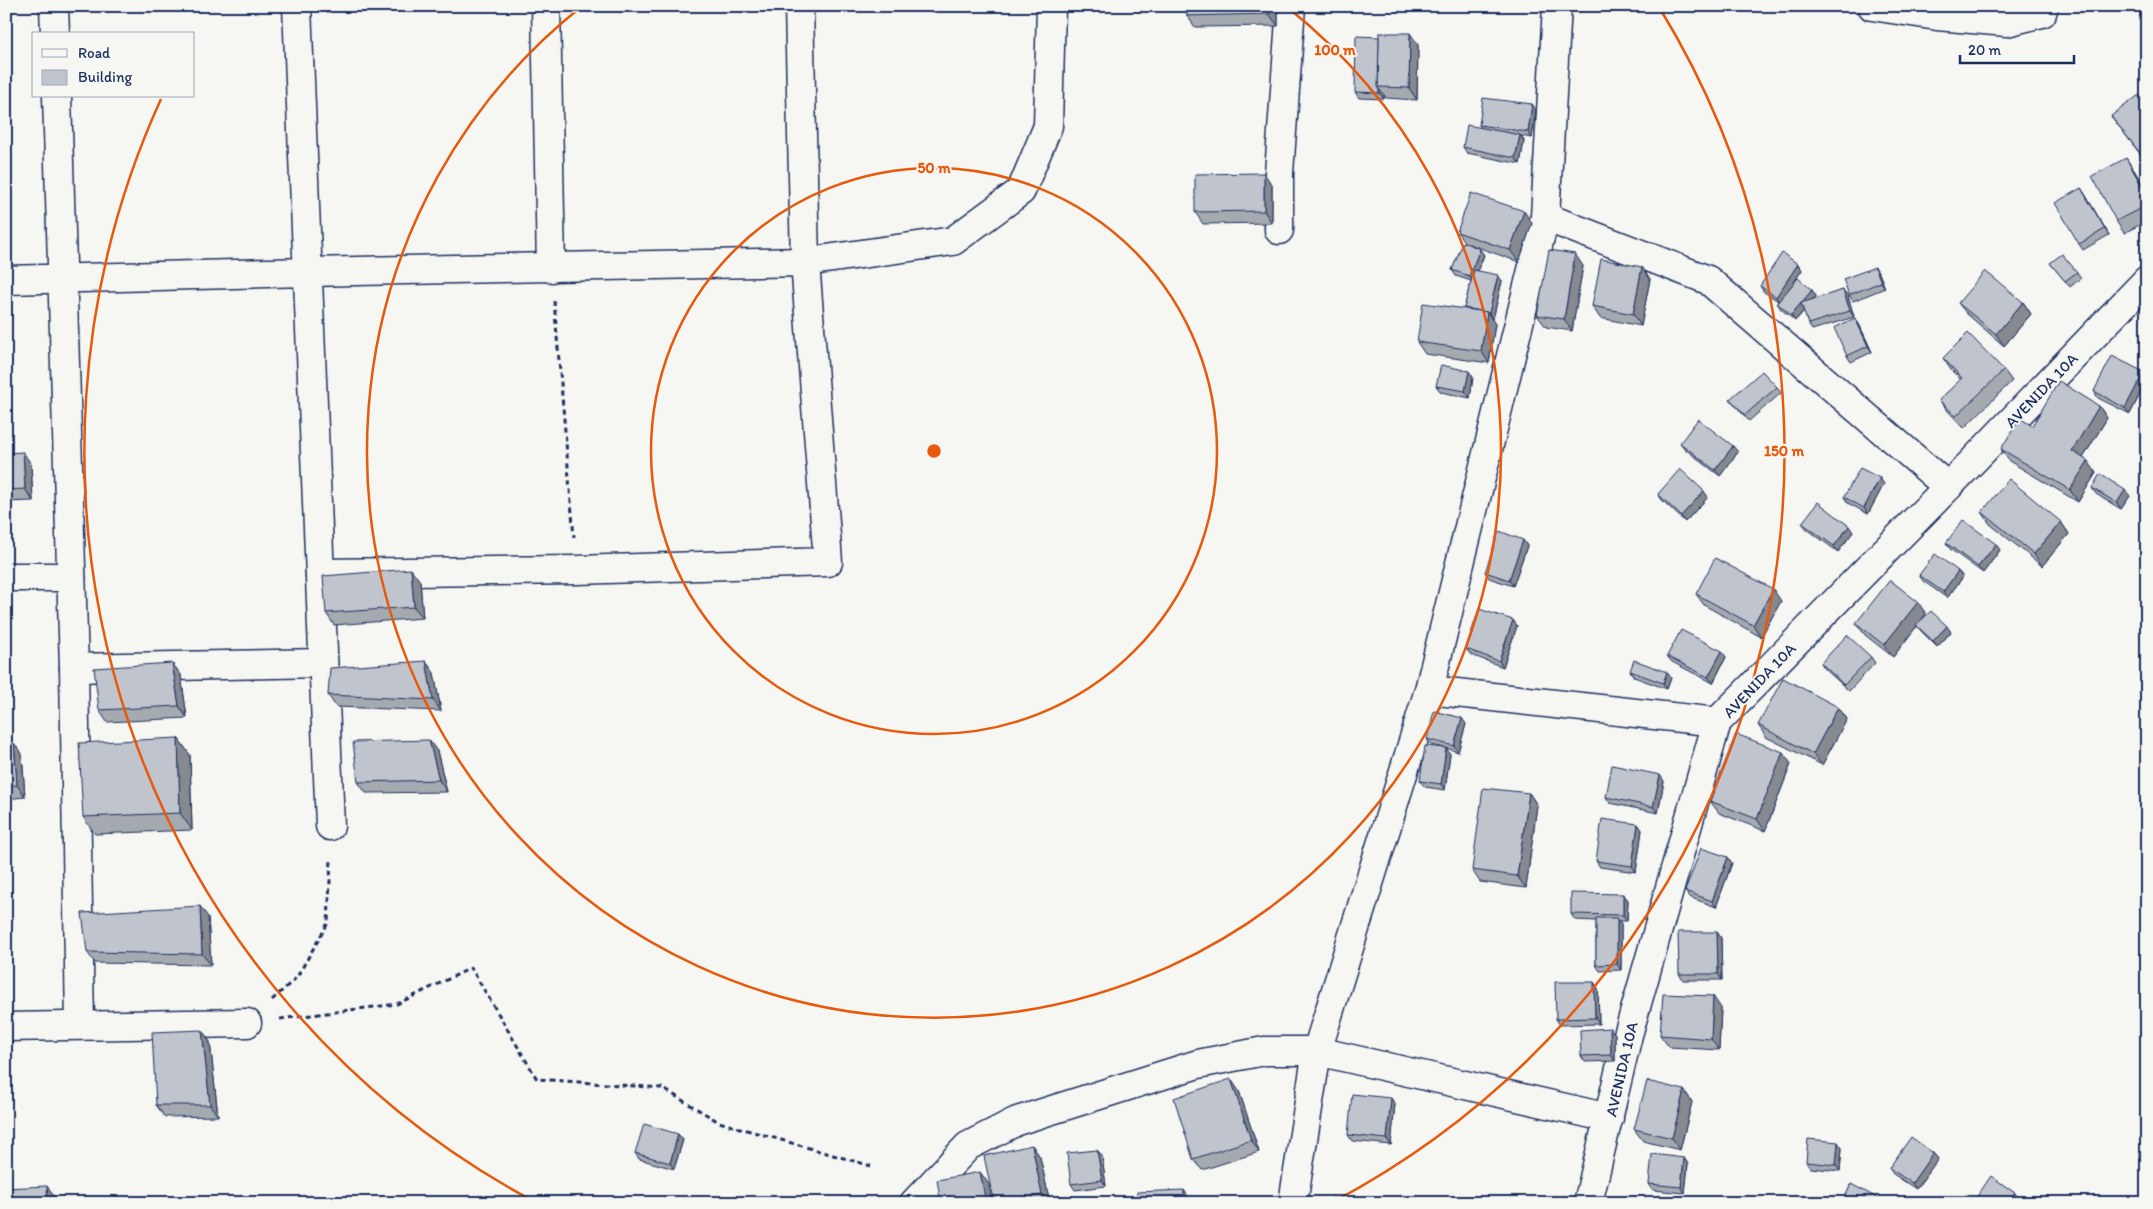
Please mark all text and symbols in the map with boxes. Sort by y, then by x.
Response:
legend [32,32,195,98]
scale bar [1960,32,2074,64]
text: 100 m [1314,41,1356,59]
text: 20 m [1968,41,2002,59]
text: Road [78,44,111,62]
text: Building [78,68,132,86]
text: 50 m [917,159,951,177]
street label: AVENIDA 10A [2001,349,2082,432]
centre of rings [925,442,943,460]
text: 150 m [1764,442,1804,460]
street label: AVENIDA 10A [1719,639,1800,722]
street label: AVENIDA 10A [1601,1020,1642,1118]

